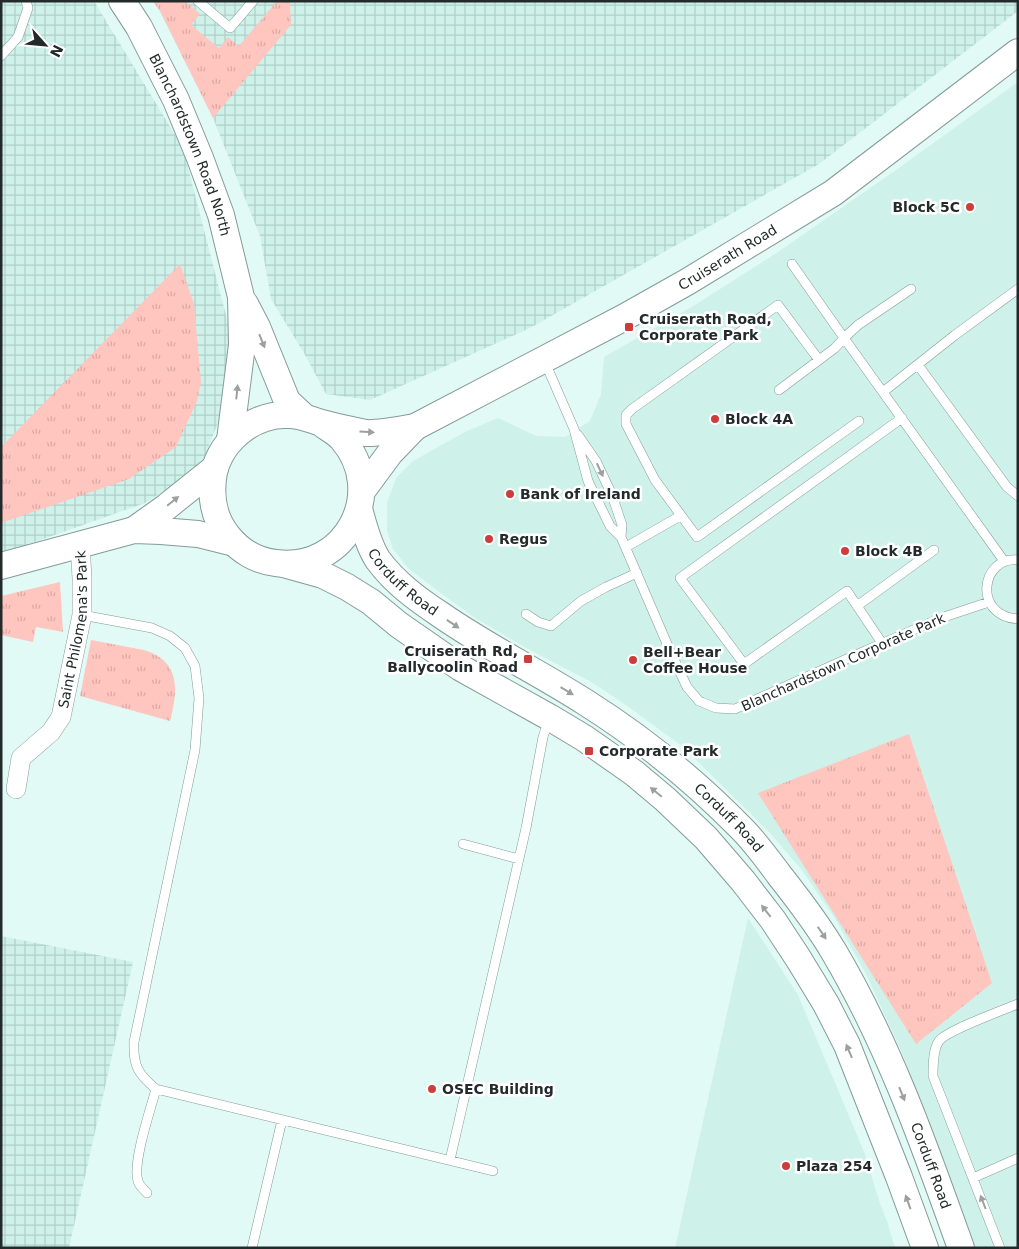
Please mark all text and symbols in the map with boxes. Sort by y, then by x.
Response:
north arrow [20,20,70,70]
text: N [47,42,66,60]
street label: Blanchardstown Road North [146,51,234,238]
place label: Block 5C [892,199,960,215]
marker: Block 5C [964,201,976,213]
street label: Cruiserath Road [675,221,780,293]
place label: Cruiserath Road, Corporate Park [639,311,772,343]
marker: Cruiserath Road, Corporate Park [623,321,635,333]
one-way arrow [259,334,267,348]
one-way arrow [233,384,241,400]
place label: Block 4A [725,411,793,427]
marker: Block 4A [709,413,721,425]
one-way arrow [360,428,376,436]
one-way arrow [597,463,605,477]
place label: Bank of Ireland [520,486,641,502]
marker: Bank of Ireland [504,488,516,500]
one-way arrow [166,496,179,507]
place label: Regus [499,531,548,547]
marker: Regus [483,533,495,545]
place label: Block 4B [855,543,923,559]
marker: Block 4B [839,545,851,557]
street label: Corduff Road [365,546,441,619]
street label: Saint Philomena's Park [55,549,90,710]
street label: Blanchardstown Corporate Park [739,609,948,714]
one-way arrow [446,619,460,629]
place label: Cruiserath Rd, Ballycoolin Road [387,643,518,675]
place label: Bell+Bear Coffee House [643,644,747,676]
marker: Cruiserath Rd, Ballycoolin Road [522,653,534,665]
marker: Bell+Bear Coffee House [627,654,639,666]
one-way arrow [560,686,574,695]
place label: Corporate Park [599,743,719,759]
marker: Corporate Park [583,745,595,757]
street label: Corduff Road [691,780,767,855]
one-way arrow [650,786,663,797]
one-way arrow [761,905,772,918]
one-way arrow [817,927,826,940]
one-way arrow [845,1043,853,1058]
place label: OSEC Building [442,1081,554,1097]
marker: OSEC Building [426,1083,438,1095]
one-way arrow [899,1087,907,1101]
street label: Corduff Road [908,1120,954,1211]
place label: Plaza 254 [796,1158,872,1174]
marker: Plaza 254 [780,1160,792,1172]
one-way arrow [904,1194,912,1209]
one-way arrow [978,1195,986,1209]

